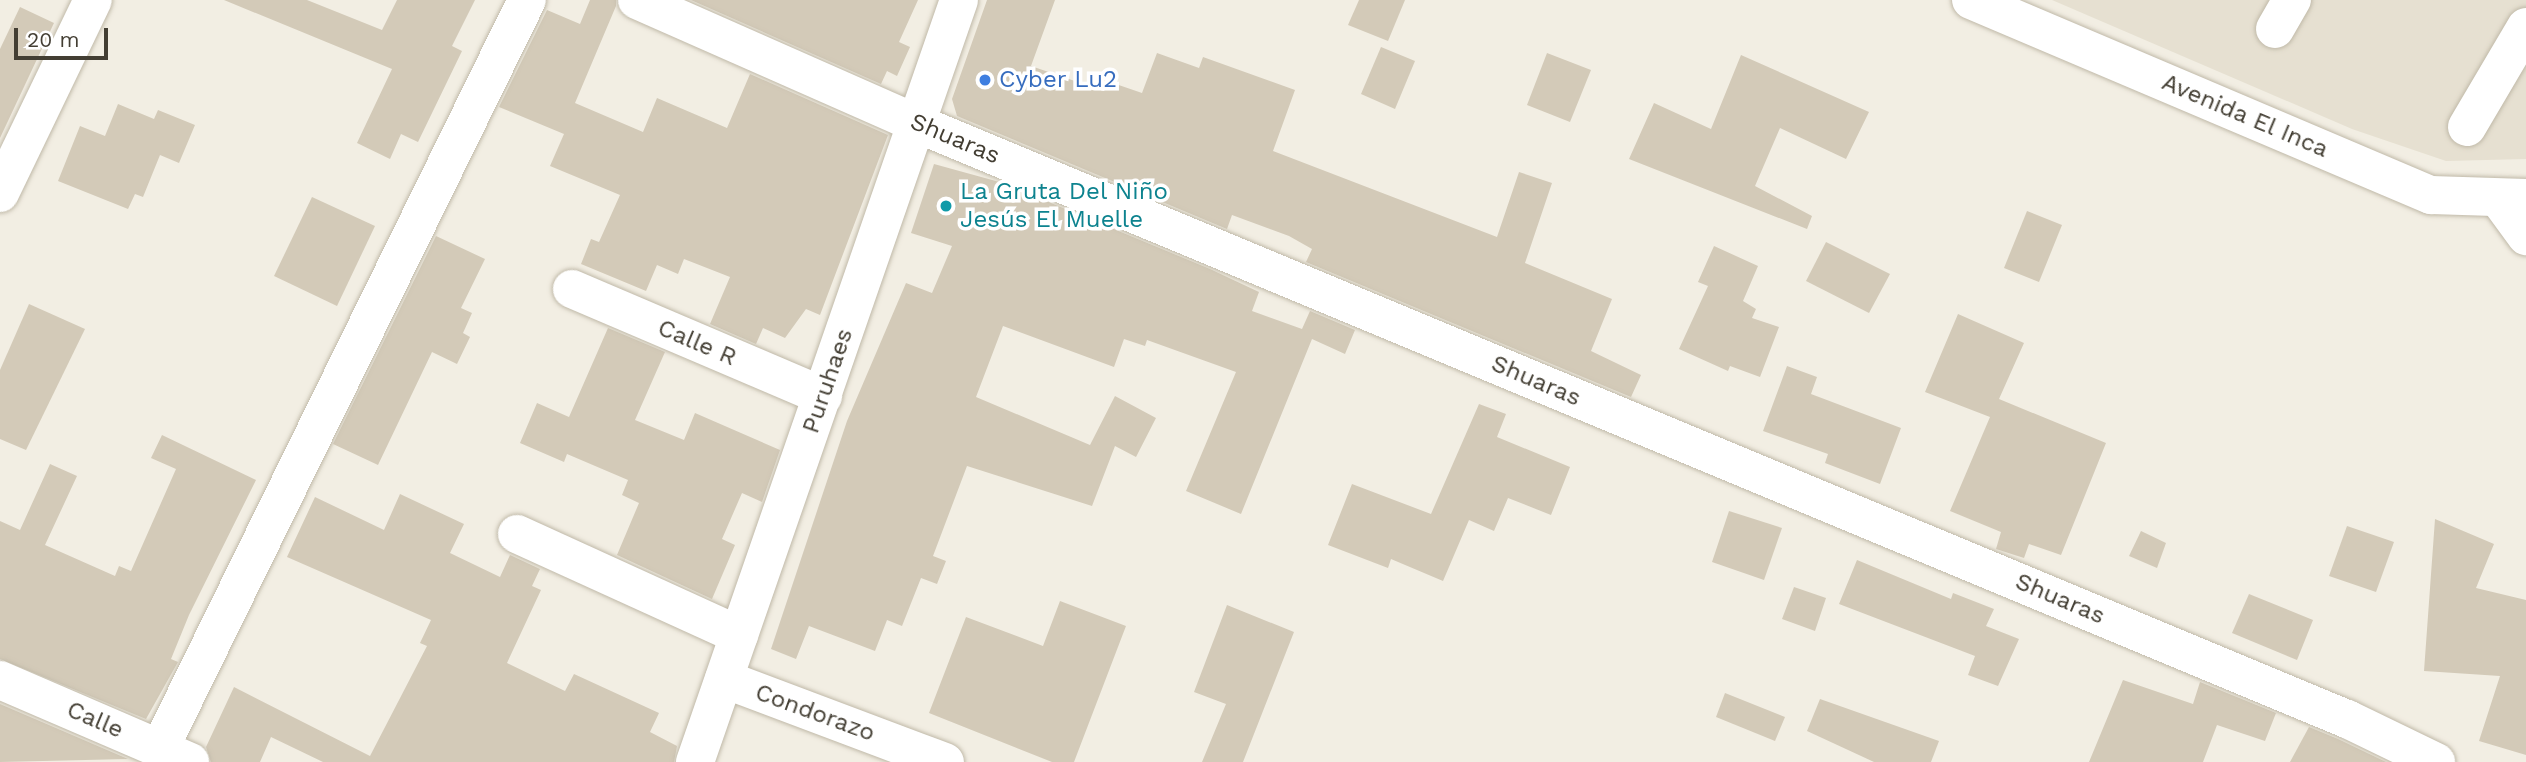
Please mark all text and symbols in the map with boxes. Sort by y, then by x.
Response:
scale bar [18,14,112,58]
text: 20 m [27,27,79,52]
place label: Cyber Lu2 [999,66,1118,94]
street label: Avenida El Inca [2157,68,2333,164]
marker: Cyber Lu2 [977,72,993,88]
street label: Shuaras [906,107,1004,171]
place label: La Gruta Del Niño Jesús El Muelle [960,178,1170,234]
marker: La Gruta Del Niño Jesús El Muelle [938,198,954,214]
street label: Calle R [653,314,741,372]
street label: Puruhaes [797,325,859,437]
street label: Shuaras [1487,349,1585,413]
street label: Shuaras [2011,567,2109,631]
street label: Condorazo [751,678,879,748]
street label: Calle [62,695,128,745]

